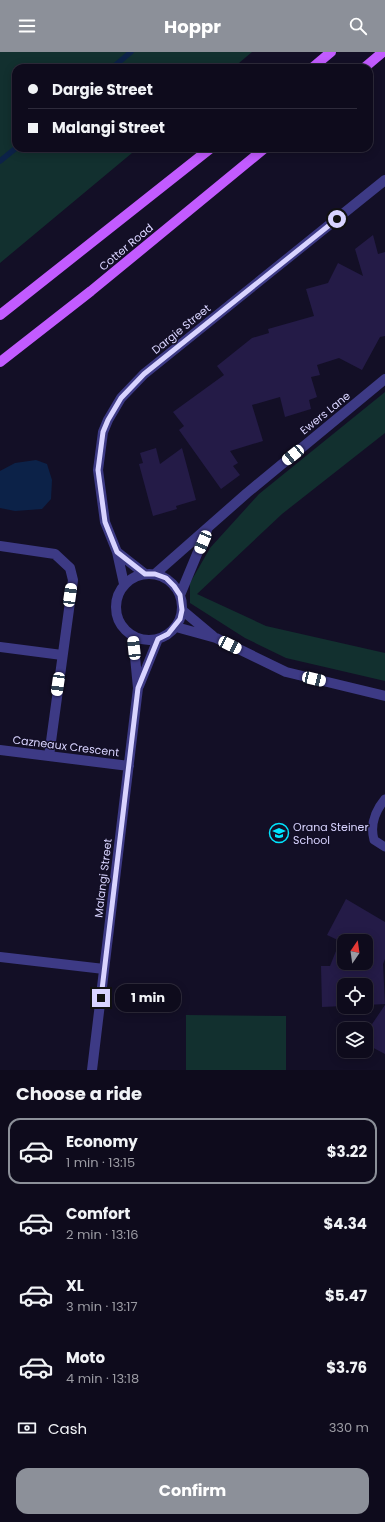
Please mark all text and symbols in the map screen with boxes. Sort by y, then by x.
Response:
text: Hoppr [164,14,221,39]
icon: menu [16,15,38,37]
icon: search [347,15,369,37]
text: Dargie Street [52,79,153,100]
text: Malangi Street [52,117,165,138]
route start [328,210,346,228]
street label: Cotter Road [96,220,156,274]
street label: Dargie Street [148,300,214,358]
street label: Ewers Lane [297,388,354,438]
car [280,443,306,467]
car [193,529,213,555]
car [62,582,78,608]
car [217,634,243,656]
car [127,635,141,661]
car [301,670,327,688]
car [50,671,66,697]
street label: Cazneaux Crescent [12,732,120,760]
place label: Orana Steiner School [293,819,369,848]
school or university icon: Orana Steiner School [268,822,290,844]
street label: Malangi Street [90,838,116,918]
north arrow [337,934,373,970]
map controls [337,934,373,1058]
button: locate [337,978,373,1014]
callout: 1 min [115,984,181,1012]
text: 1 min [131,988,165,1007]
route end [92,989,110,1007]
button: layers [337,1022,373,1058]
text: Choose a ride [16,1081,142,1106]
text: Economy [66,1131,138,1152]
icon: car [18,1133,54,1169]
text: $3.22 [327,1141,367,1162]
text: 1 min · 13:15 [66,1153,135,1172]
text: Comfort [66,1203,130,1224]
icon: car [18,1205,54,1241]
text: $4.34 [324,1213,367,1234]
text: 2 min · 13:16 [66,1225,139,1244]
text: XL [66,1275,84,1296]
icon: car [18,1277,54,1313]
text: $5.47 [325,1285,367,1306]
text: 3 min · 13:17 [66,1297,138,1316]
text: Moto [66,1347,105,1368]
icon: car [18,1349,54,1385]
text: $3.76 [326,1357,367,1378]
text: 4 min · 13:18 [66,1369,139,1388]
icon: cash [16,1417,38,1439]
text: Cash [48,1418,87,1439]
text: 330 m [329,1418,369,1437]
button: Confirm [16,1468,369,1514]

